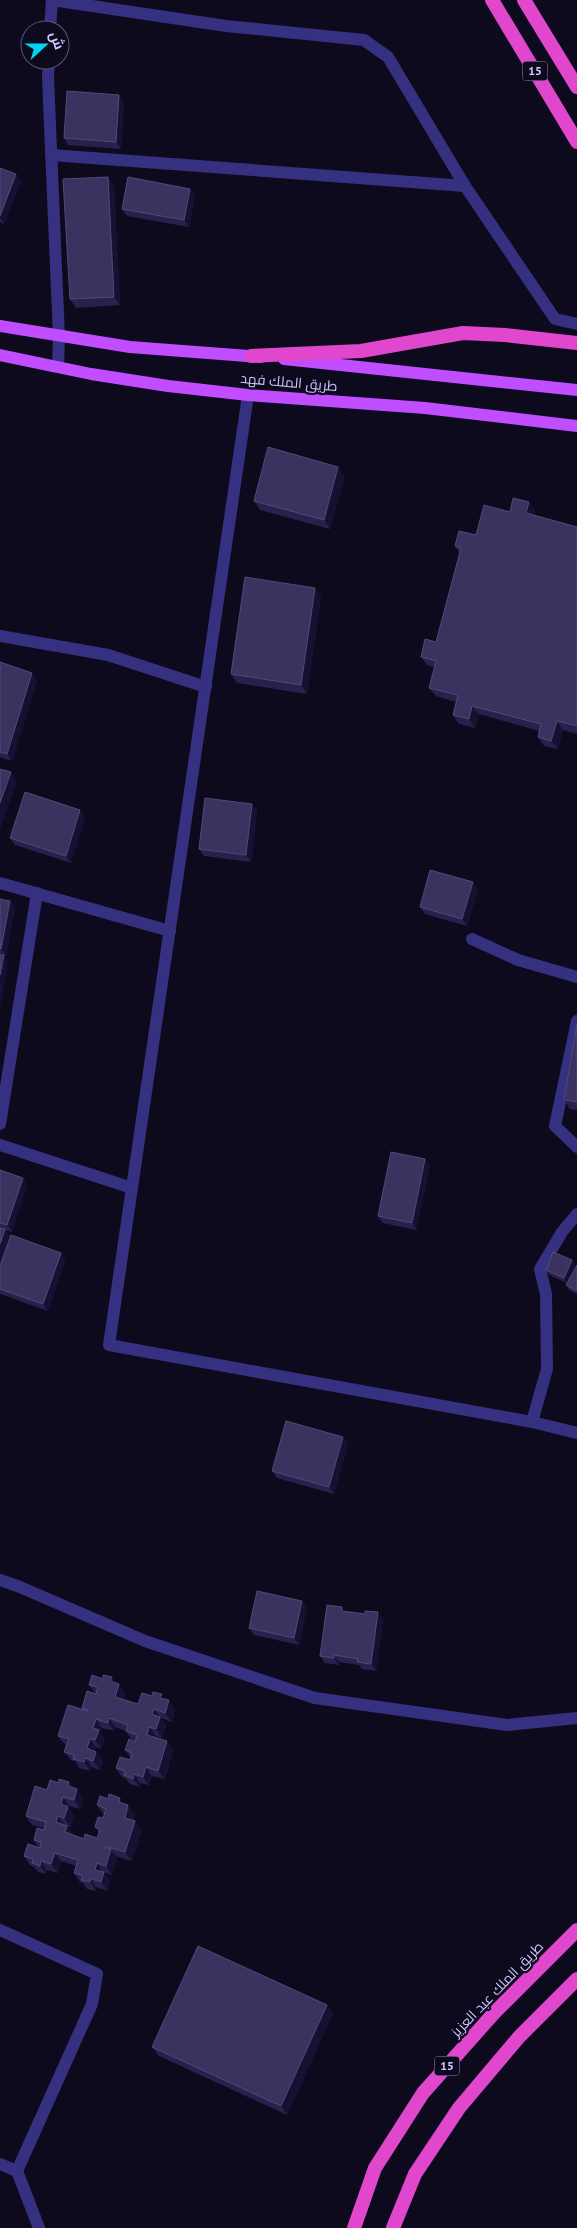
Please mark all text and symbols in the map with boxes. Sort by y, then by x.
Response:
north arrow [20,20,70,70]
text: ش [46,29,69,52]
road number: 15 [522,61,548,80]
street label: طريق الملك فهد [240,369,338,395]
street label: طريق الملك عبد العزيز [446,1938,547,2041]
road number: 15 [434,2056,460,2076]

